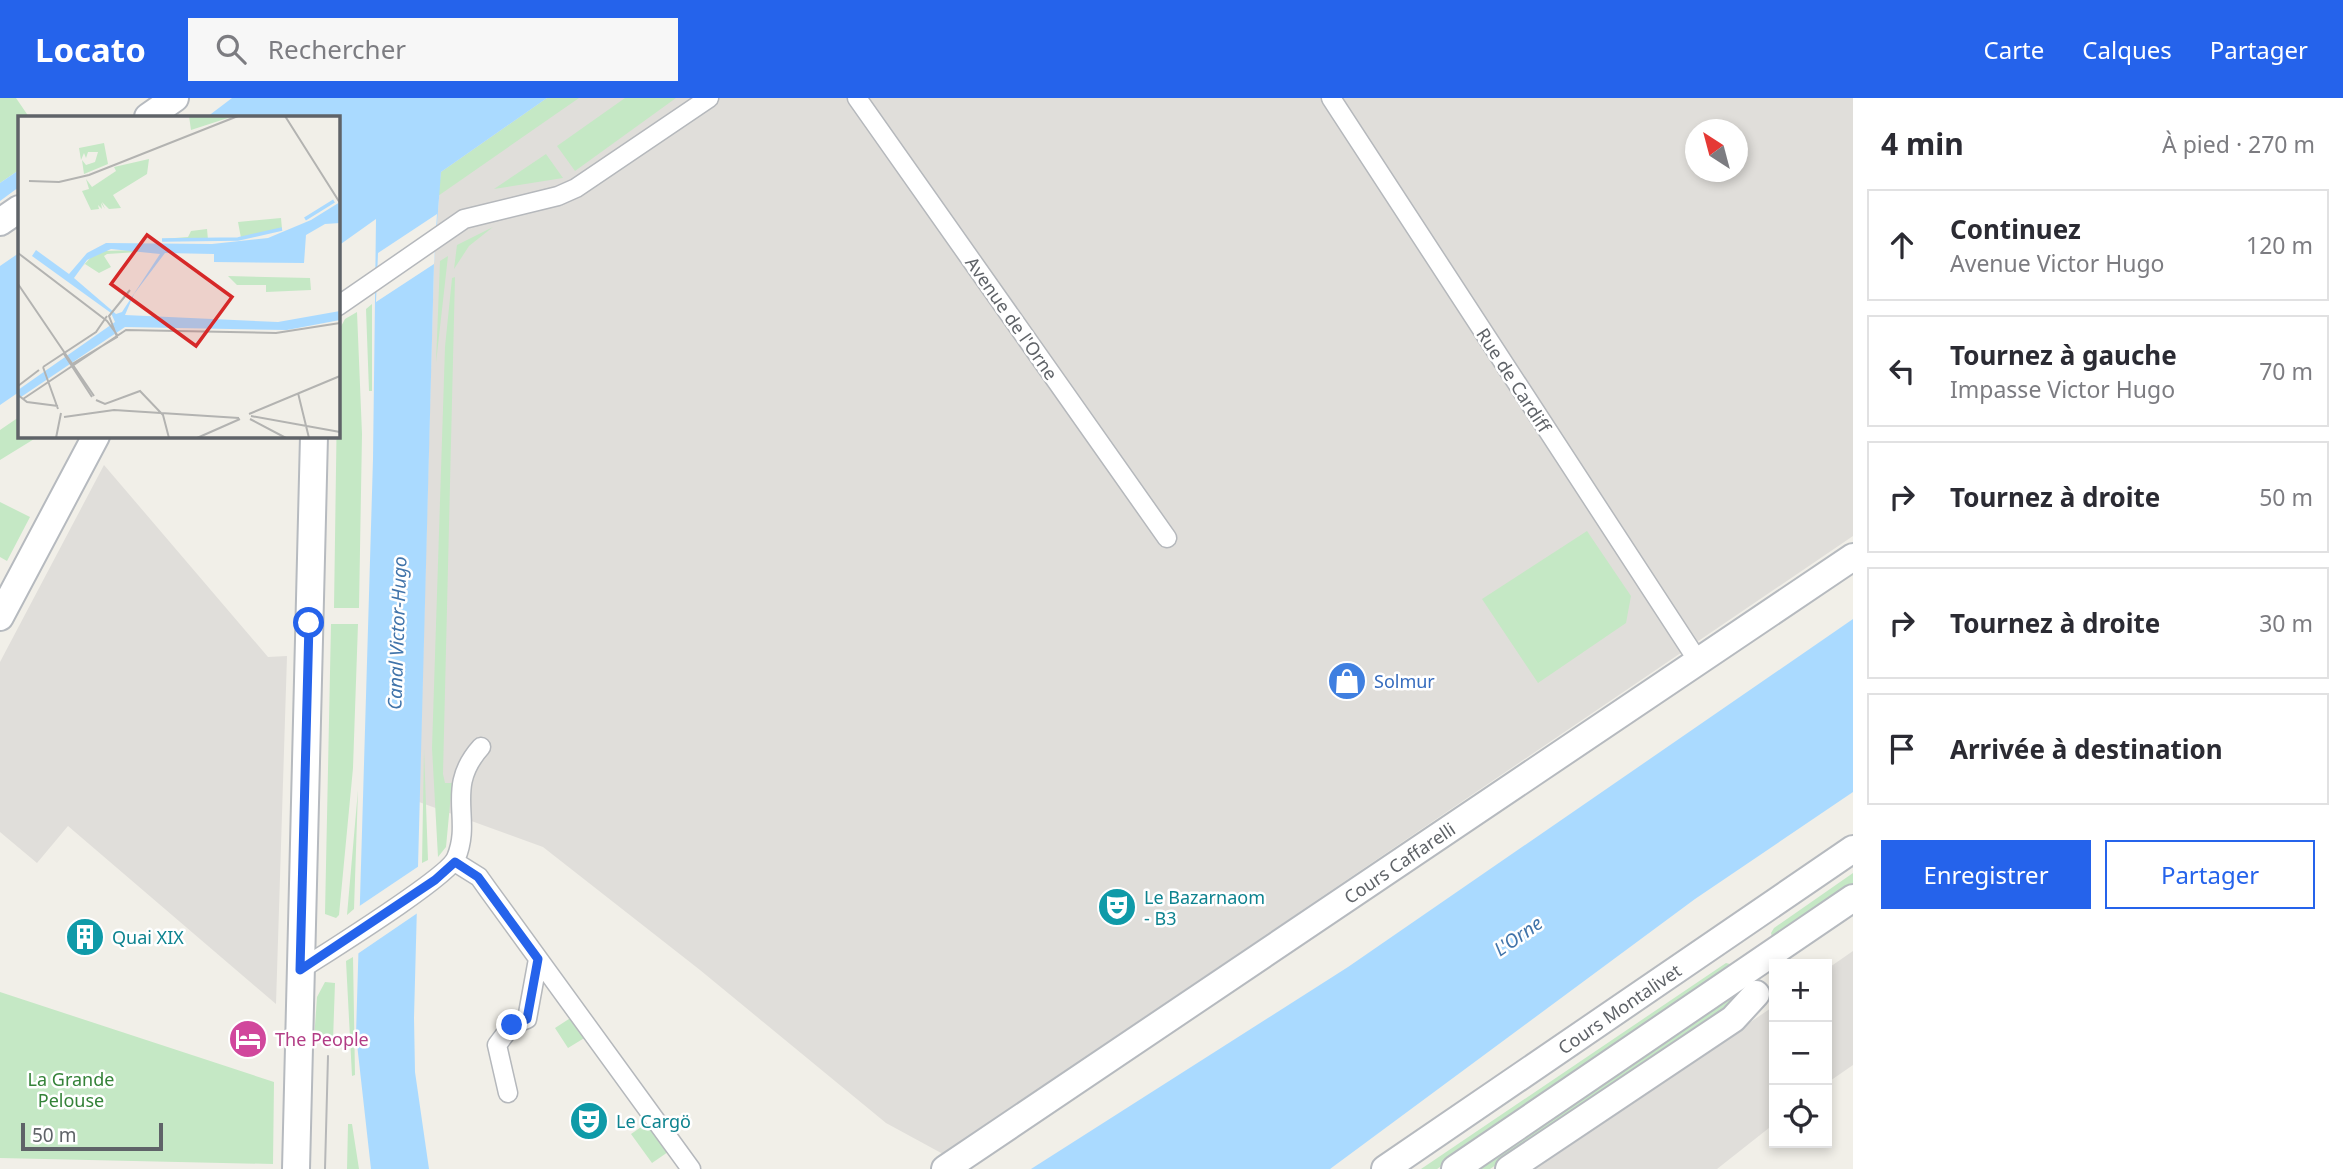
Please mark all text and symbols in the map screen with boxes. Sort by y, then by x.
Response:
search box [188,18,678,81]
text: Locato [35,27,146,72]
icon: search [212,30,250,68]
text: Rechercher [268,31,406,67]
text: Carte [1984,33,2044,66]
text: Calques [2082,33,2172,66]
text: Partager [2210,33,2308,66]
inset map [18,116,340,438]
north arrow [1685,119,1748,182]
text: 4 min [1881,123,1964,164]
text: À pied · 270 m [2162,128,2315,160]
text: Continuez [1950,211,2081,247]
icon: ahead [1883,226,1921,264]
text: 120 m [2246,229,2313,261]
text: Avenue Victor Hugo [1950,247,2165,279]
street label: Avenue de l'Orne [961,252,1063,384]
street label: Rue de Cardiff [1471,323,1558,438]
text: Tournez à gauche [1950,337,2177,373]
icon: left [1883,352,1921,390]
text: 70 m [2259,355,2313,387]
text: Impasse Victor Hugo [1950,373,2175,405]
icon: right [1883,478,1921,516]
text: Tournez à droite [1950,479,2160,515]
text: 50 m [2259,481,2313,513]
water label: Canal Victor-Hugo [381,556,413,710]
icon: right [1883,604,1921,642]
text: Tournez à droite [1950,605,2160,641]
route start [293,607,324,638]
text: 30 m [2259,607,2313,639]
shop icon: Solmur [1326,660,1368,702]
place label: Solmur [1374,669,1435,693]
icon: arrive [1883,730,1921,768]
text: Arrivée à destination [1950,731,2223,767]
street label: Cours Caffarelli [1339,817,1460,909]
button: Enregistrer [1881,840,2091,909]
button: Partager [2105,840,2315,909]
place label: Le Bazarnaom - B3 [1144,885,1265,930]
theatre icon: Le Bazarnaom - B3 [1096,886,1138,928]
water label: L'Orne [1489,910,1547,962]
building icon: Quai XIX [64,916,106,958]
place label: Quai XIX [112,925,184,949]
street label: Cours Montalivet [1553,958,1686,1059]
map controls [1769,959,1832,1148]
button: + [1769,959,1832,1022]
route end [496,1009,527,1040]
hotel icon: The People [227,1018,269,1060]
button: − [1769,1022,1832,1085]
place label: The People [275,1027,369,1051]
park label: La Grande Pelouse [28,1067,114,1112]
button: locate [1769,1085,1832,1148]
theatre icon: Le Cargö [568,1100,610,1142]
place label: Le Cargö [616,1109,691,1133]
scale bar [21,1120,163,1152]
text: 50 m [32,1122,76,1148]

